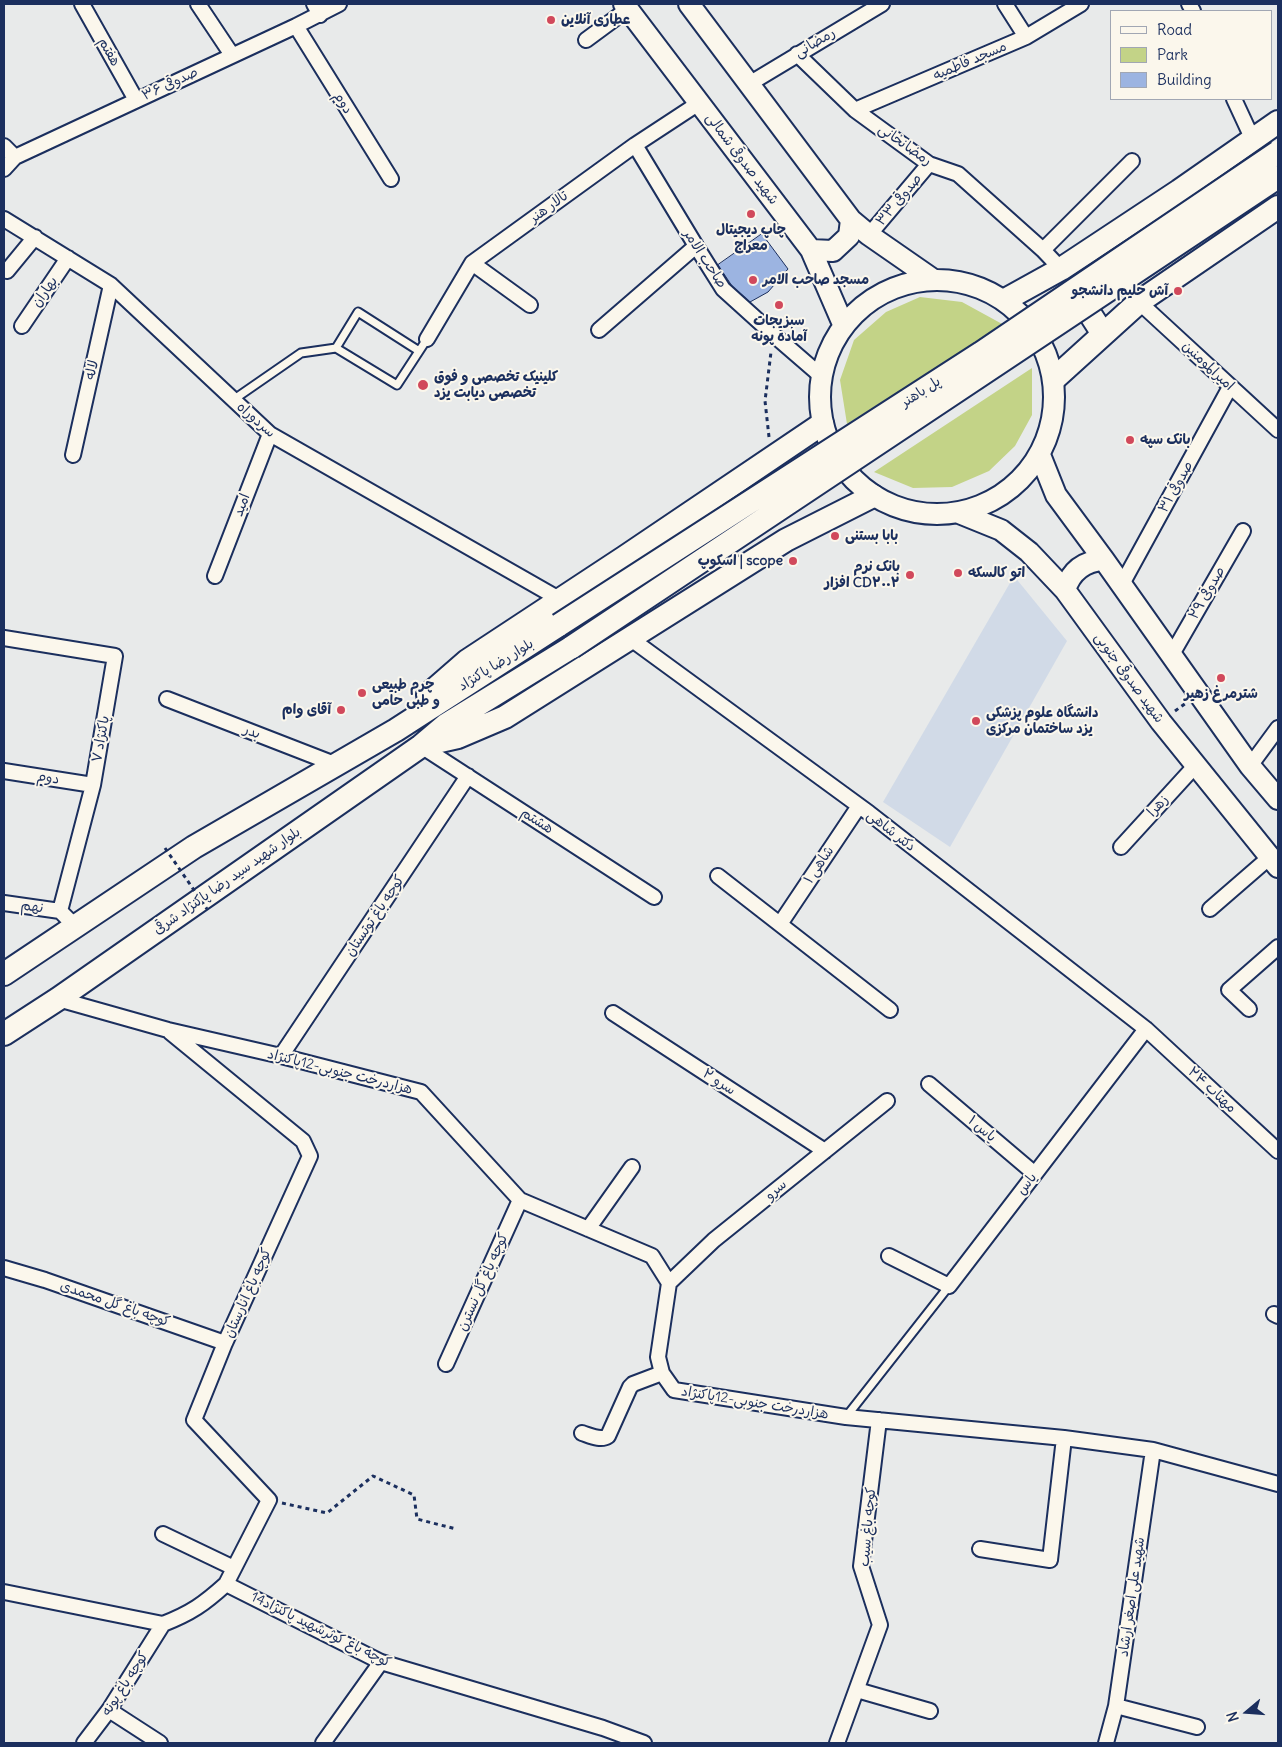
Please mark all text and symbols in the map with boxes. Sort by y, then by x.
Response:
legend [1110,10,1272,100]
place label: عطاری آنلاین [561,12,631,28]
marker: عطاری آنلاین [545,14,557,26]
text: Road [1157,20,1192,39]
street label: رمضانی [792,24,838,62]
street label: هفتم [94,35,124,69]
street label: مسجد فاطمیه [931,38,1009,84]
text: Park [1157,45,1188,64]
street label: صدوقی ۳۶ [139,64,201,104]
text: Building [1157,70,1212,89]
street label: دوم [330,89,356,117]
street label: شهید صدوقی شمالی [702,110,782,208]
street label: رمضانخانی [875,121,935,169]
street label: صدوقی ۳۳ [872,171,926,229]
street label: تالار هنر [527,187,571,227]
marker: چاپ دیجیتال معراج [745,208,757,220]
place label: چاپ دیجیتال معراج [716,222,786,254]
street label: صاحب الامر [680,226,730,292]
place label: مسجد صاحب الامر [763,272,869,288]
street label: بهاران [28,273,62,311]
marker: مسجد صاحب الامر [747,274,759,286]
place label: آش حلیم دانشجو [1071,283,1168,299]
marker: آش حلیم دانشجو [1172,285,1184,297]
marker: سبزیجات آماده پونه [773,299,785,311]
place label: سبزیجات آماده پونه [751,313,807,346]
street label: امیرالمومنین [1178,338,1238,394]
street label: لاله [82,359,102,381]
place label: کلینیک تخصصی و فوق تخصصی دیابت یزد [434,369,558,402]
street label: پل باهنر [898,373,944,411]
marker: کلینیک تخصصی و فوق تخصصی دیابت یزد [416,378,430,392]
street label: سردوراه [233,399,279,441]
place label: بانک سپه [1140,432,1191,448]
marker: بانک سپه [1124,434,1136,446]
street label: صدوقی ۳۱ [1155,458,1197,516]
street label: امید [230,491,254,519]
place label: بابا بستنی [845,528,898,544]
marker: بابا بستنی [829,530,841,542]
place label: اسکوپ | scope [698,553,783,569]
marker: اسکوپ | scope [787,555,799,567]
place label: بانک نرم افزار CD۲۰۰۲ [825,559,900,592]
street label: صدوقی ۲۹ [1185,564,1229,622]
place label: اتو کالسکه [968,565,1025,581]
marker: اتو کالسکه [952,567,964,579]
marker: بانک نرم افزار CD۲۰۰۲ [904,569,916,581]
street label: شهید صدوقی جنوبی [1091,630,1167,726]
street label: بلوار رضا پاکنژاد [455,635,537,695]
marker: شترمرغ زهیر [1215,672,1227,684]
place label: چرم طبیعی و طبی حامی [372,677,440,710]
place label: شترمرغ زهیر [1184,686,1258,702]
marker: چرم طبیعی و طبی حامی [356,687,368,699]
place label: آقای وام [282,702,331,718]
marker: آقای وام [335,704,347,716]
place label: دانشگاه علوم پزشکی یزد ساختمان مرکزی [986,705,1098,738]
street label: پاکنژاد ۷ [89,714,113,764]
marker: دانشگاه علوم پزشکی یزد ساختمان مرکزی [970,715,982,727]
street label: بدر [241,721,263,743]
street label: دوم [35,768,61,788]
street label: زهرا [1144,792,1172,820]
street label: هشتم [518,804,556,838]
street label: دکتر شاهی [863,807,919,855]
street label: بلوار شهید سید رضا پاکنژاد شرقی [150,824,304,938]
street label: شاهی ۱ [800,843,838,887]
street label: کوچه باغ توتستان [342,872,408,960]
street label: نهم [20,897,44,917]
street label: هزاردرخت جنوبی-12پاکنژاد [266,1046,414,1098]
street label: مهتاب ۲۴ [1184,1063,1240,1117]
street label: سرو ۲ [699,1065,739,1099]
street label: یاس ۱ [964,1112,1000,1146]
street label: یاس [1013,1170,1041,1198]
street label: سرو [762,1176,790,1204]
street label: کوچه باغ گل نسترن [454,1230,512,1334]
street label: کوچه باغ انارستان [221,1245,275,1341]
street label: کوچه باغ گل محمدی [58,1277,172,1331]
street label: هزاردرخت جنوبی-12پاکنژاد [680,1383,830,1423]
street label: کوچه باغ سیب [856,1487,880,1567]
street label: شهید علی اصغر ارشاد [1115,1536,1149,1658]
street label: کوچه باغ کوثرشهید پاکنژاد14 [248,1589,394,1671]
street label: کوچه باغ پونه [98,1649,152,1719]
north arrow [1222,1687,1272,1737]
text: N [1223,1709,1243,1724]

